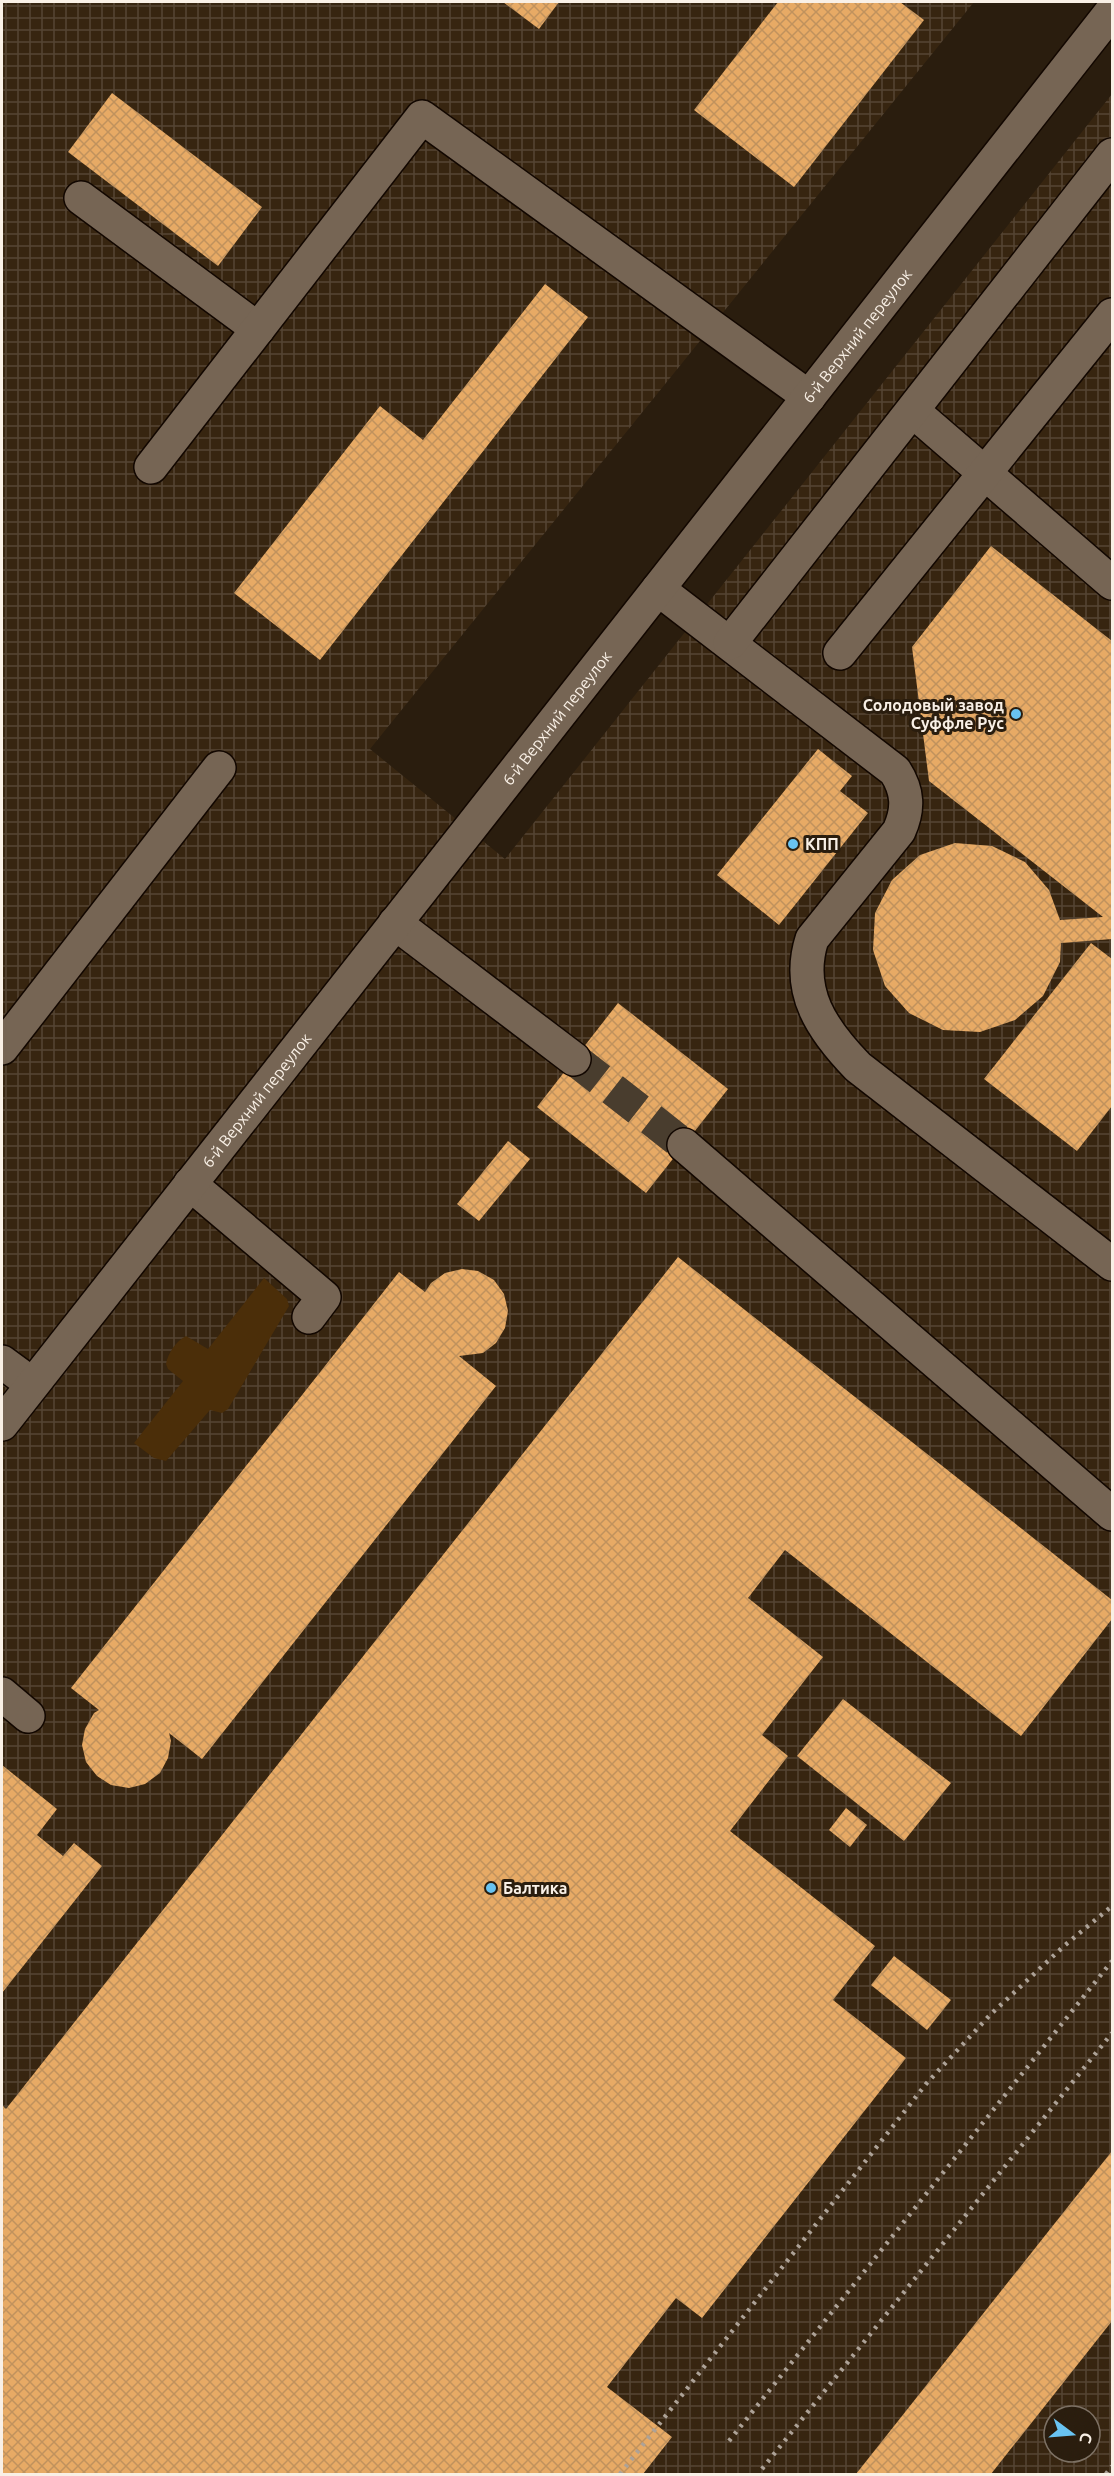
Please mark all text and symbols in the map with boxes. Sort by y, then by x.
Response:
street label: 6-й Верхний переулок [799,265,915,406]
street label: 6-й Верхний переулок [498,647,615,789]
place label: Солодовый завод Суффле Рус [863,696,1005,732]
marker: Солодовый завод Суффле Рус [1009,707,1023,721]
place label: КПП [805,835,839,853]
marker: КПП [786,837,800,851]
street label: 6-й Верхний переулок [198,1029,315,1171]
place label: Балтика [503,1879,567,1897]
marker: Балтика [484,1881,498,1895]
north arrow [1042,2404,1102,2464]
text: С [1076,2431,1096,2446]

